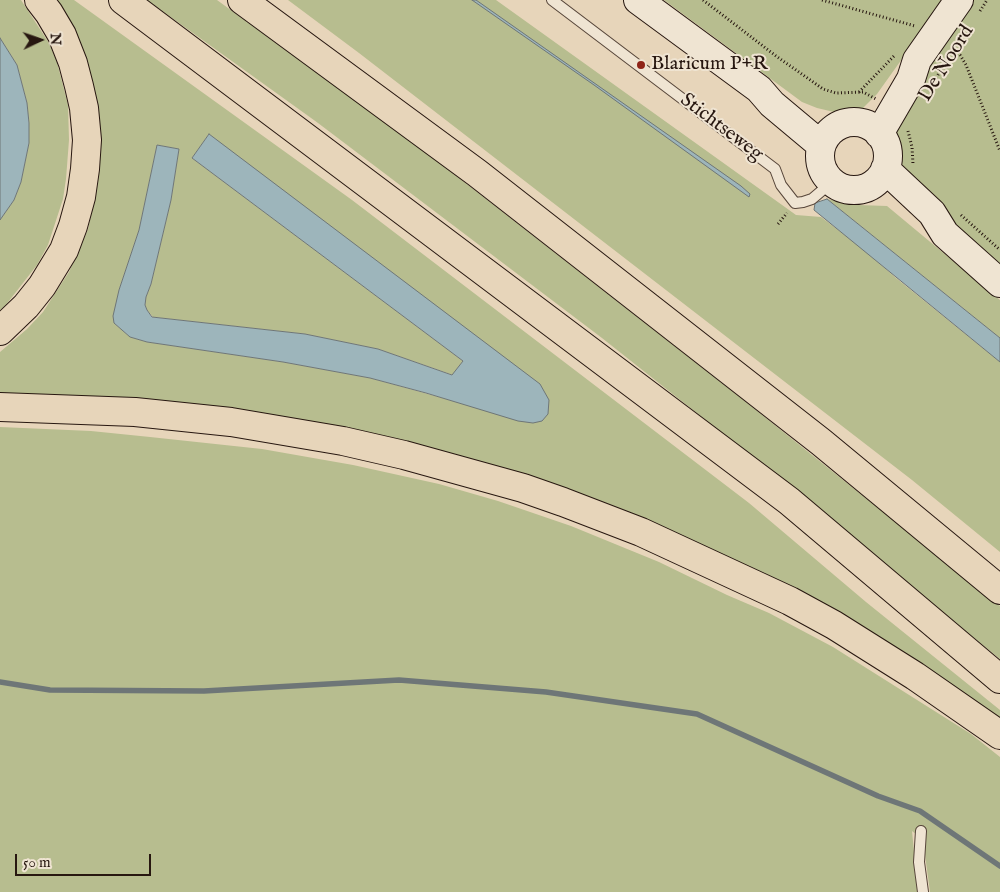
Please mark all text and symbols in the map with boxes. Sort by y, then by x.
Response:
north arrow [15,15,65,65]
street label: De Noord [914,21,980,107]
text: N [46,33,64,46]
place label: Blaricum P+R [651,53,768,77]
marker: Blaricum P+R [635,59,647,71]
street label: Stichtseweg [675,89,767,167]
scale bar [18,844,154,876]
text: 50 m [23,853,51,872]

